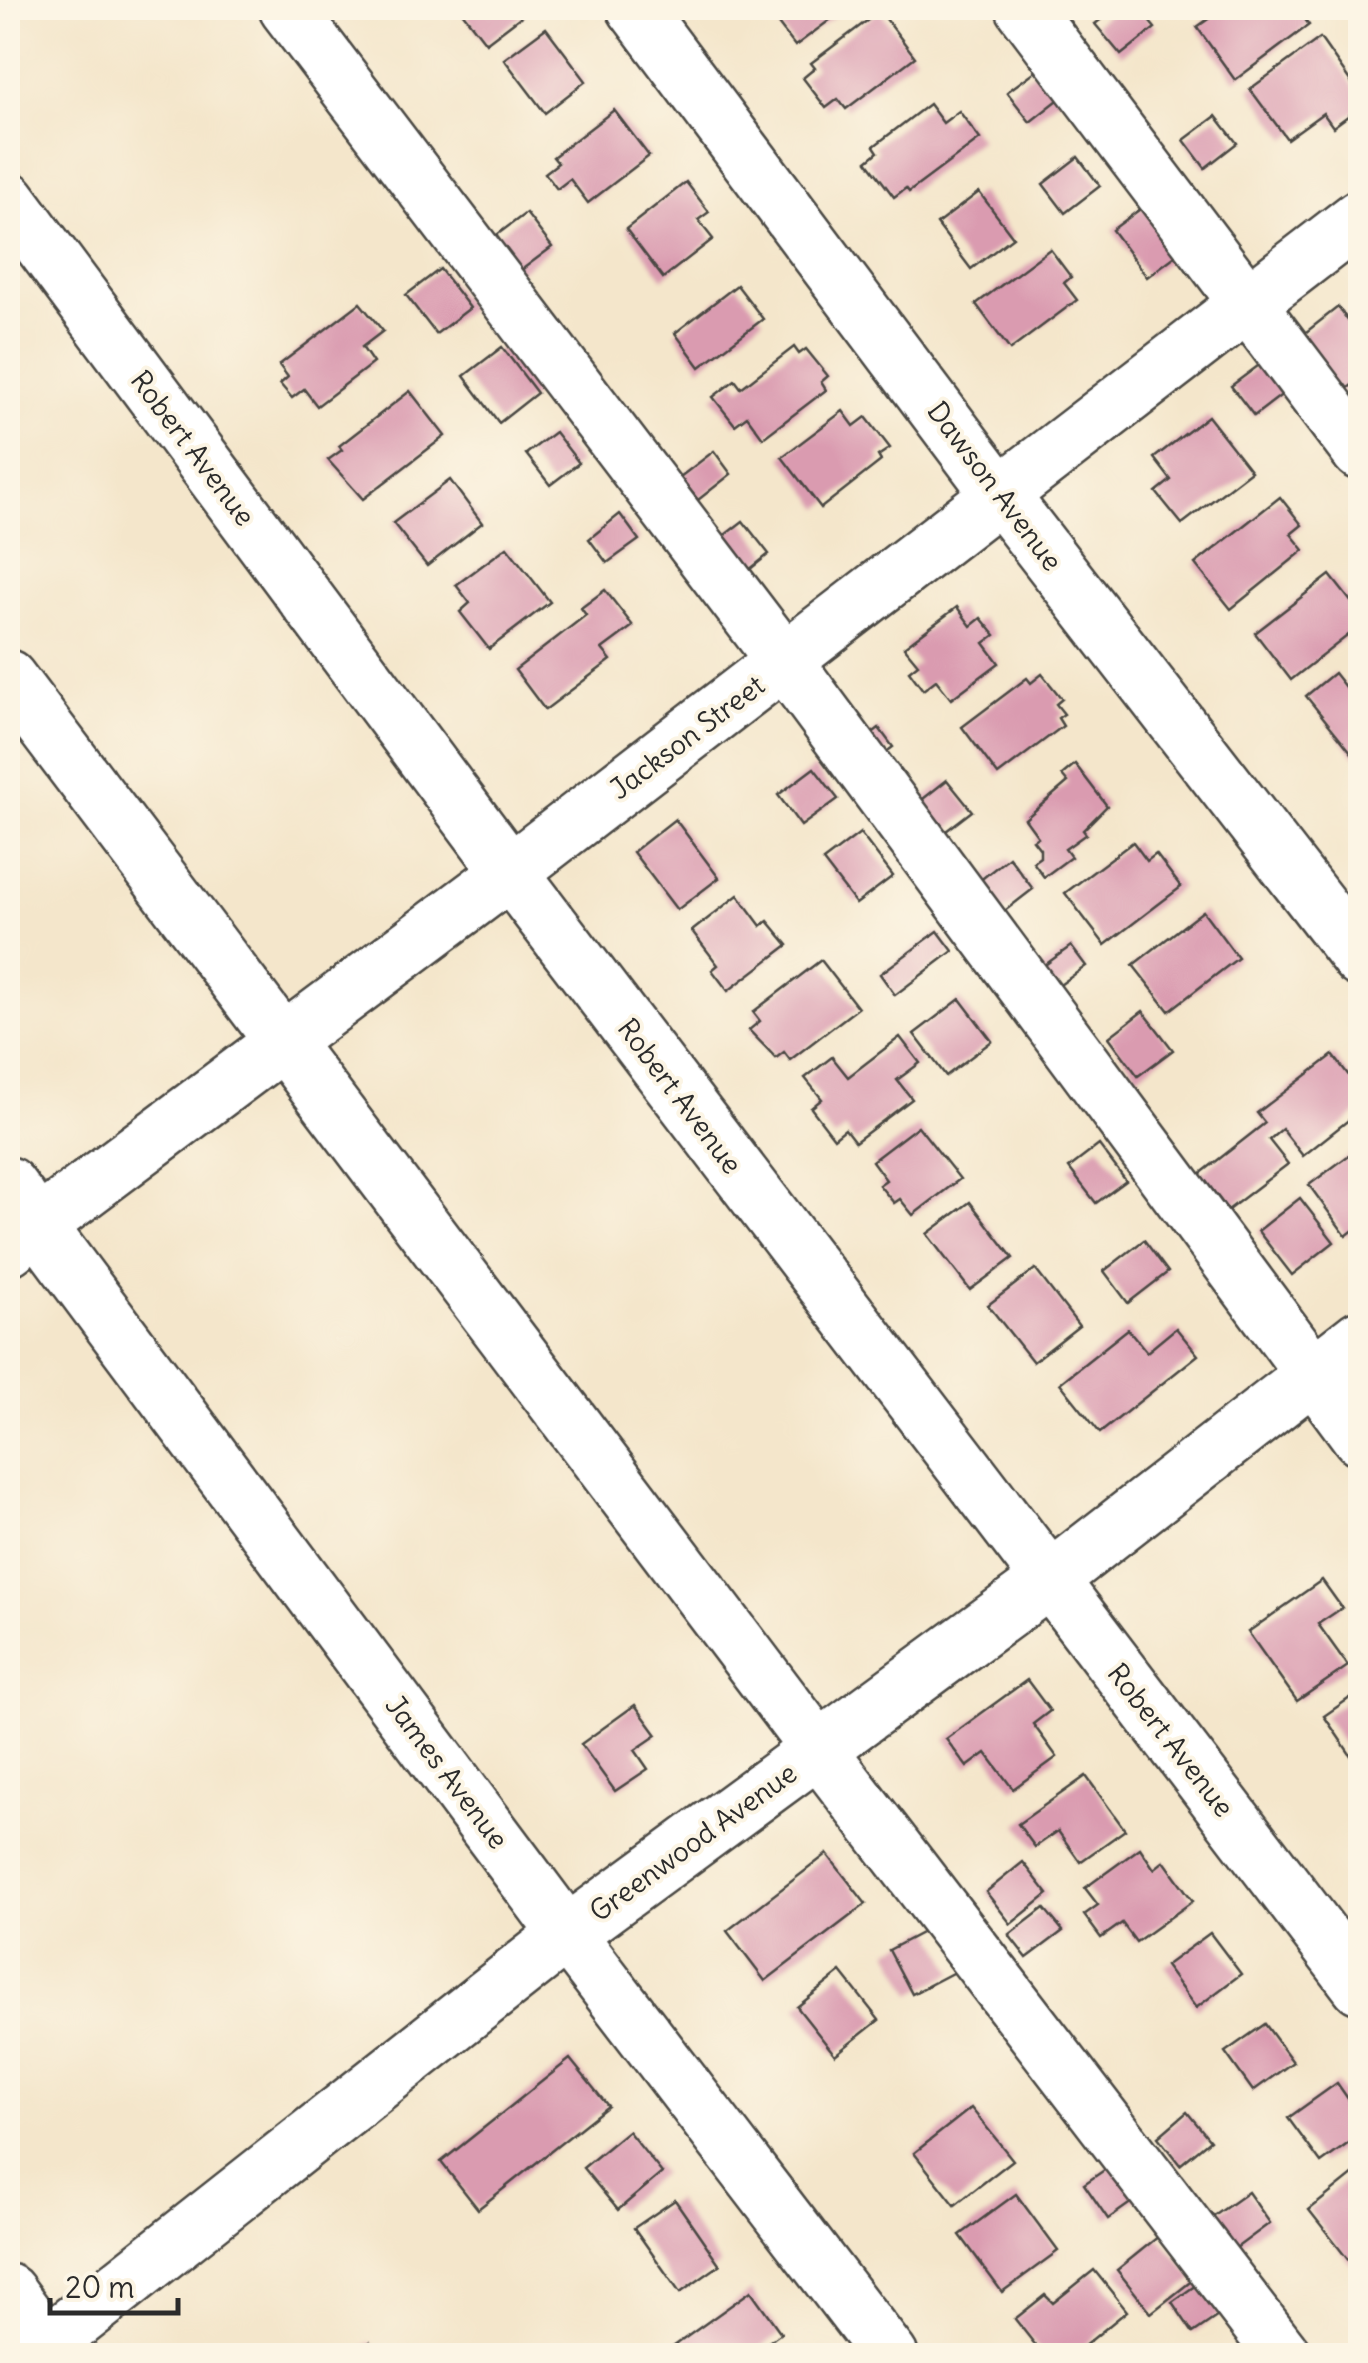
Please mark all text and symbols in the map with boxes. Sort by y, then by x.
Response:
street label: Robert Avenue [123,363,263,533]
street label: Dawson Avenue [920,394,1070,578]
street label: Jackson Street [602,667,772,807]
street label: Robert Avenue [610,1011,750,1181]
street label: Robert Avenue [1100,1656,1242,1824]
street label: James Avenue [378,1688,516,1856]
street label: Greenwood Avenue [582,1755,804,1929]
scale bar [50,2253,178,2315]
text: 20 m [65,2268,135,2306]

